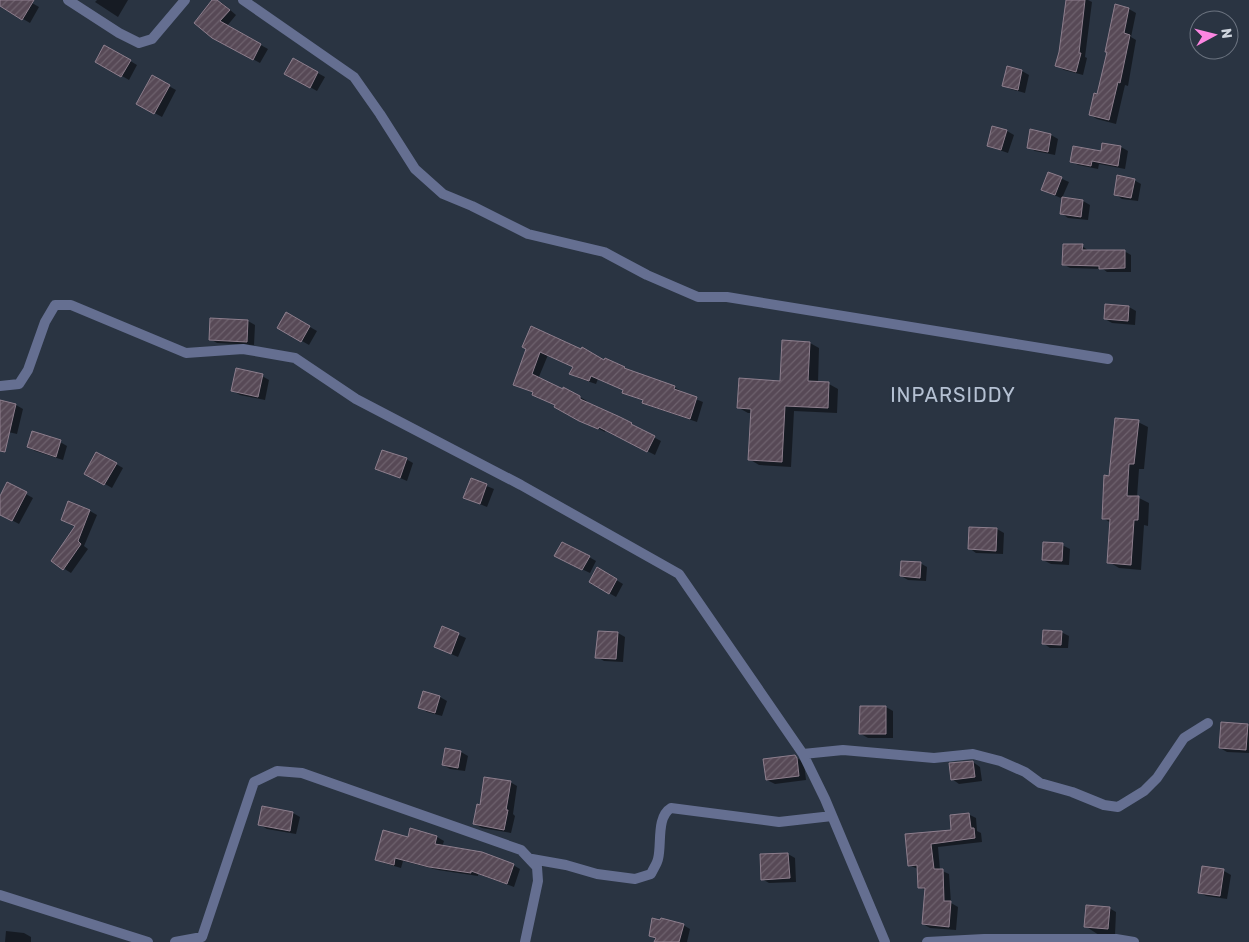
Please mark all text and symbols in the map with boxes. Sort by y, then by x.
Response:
north arrow [1189,10,1239,60]
text: N [1217,27,1235,40]
district label: INPARSIDDY [890,383,1016,407]

